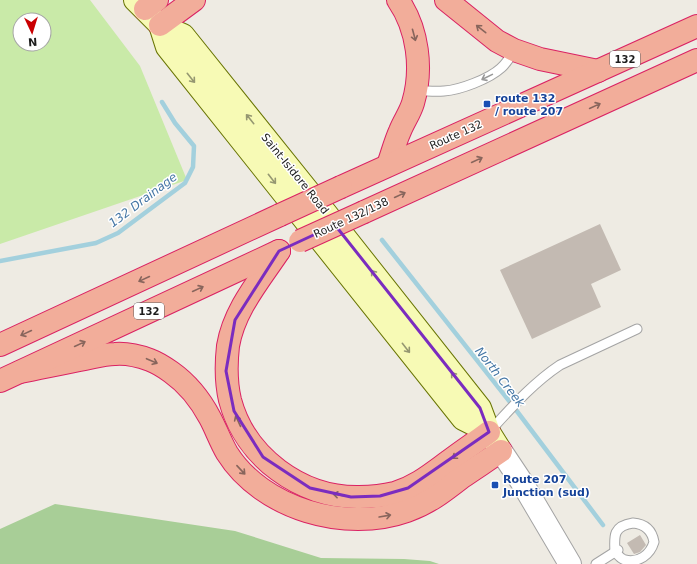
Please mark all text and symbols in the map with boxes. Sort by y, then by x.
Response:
north arrow [12,12,52,52]
one-way arrow [476,25,487,33]
one-way arrow [410,29,418,42]
text: N [28,35,38,48]
road number: 132 [610,51,640,67]
one-way arrow [187,72,196,83]
one-way arrow [481,74,493,81]
place label: route 132 / route 207 [495,92,563,118]
marker: route 132 / route 207 [482,99,492,109]
one-way arrow [589,102,601,109]
one-way arrow [246,113,254,124]
street label: Route 132 [428,118,484,152]
street label: Saint-Isidore Road [259,131,331,217]
one-way arrow [471,156,483,163]
water label: 132 Drainage [106,170,180,230]
one-way arrow [268,174,277,185]
one-way arrow [394,191,406,199]
street label: Route 132/138 [311,195,391,241]
one-way arrow [371,270,379,281]
one-way arrow [138,276,150,283]
one-way arrow [192,285,204,292]
road number: 132 [134,303,164,319]
one-way arrow [20,330,32,337]
one-way arrow [74,339,86,347]
one-way arrow [402,343,411,354]
water label: North Creek [472,344,528,411]
one-way arrow [145,358,157,365]
one-way arrow [451,372,460,383]
one-way arrow [234,415,241,427]
one-way arrow [452,451,463,459]
one-way arrow [236,465,246,475]
place label: Route 207 Junction (sud) [502,473,590,499]
marker: Route 207 Junction (sud) [490,480,500,490]
one-way arrow [332,491,345,499]
one-way arrow [378,512,391,520]

